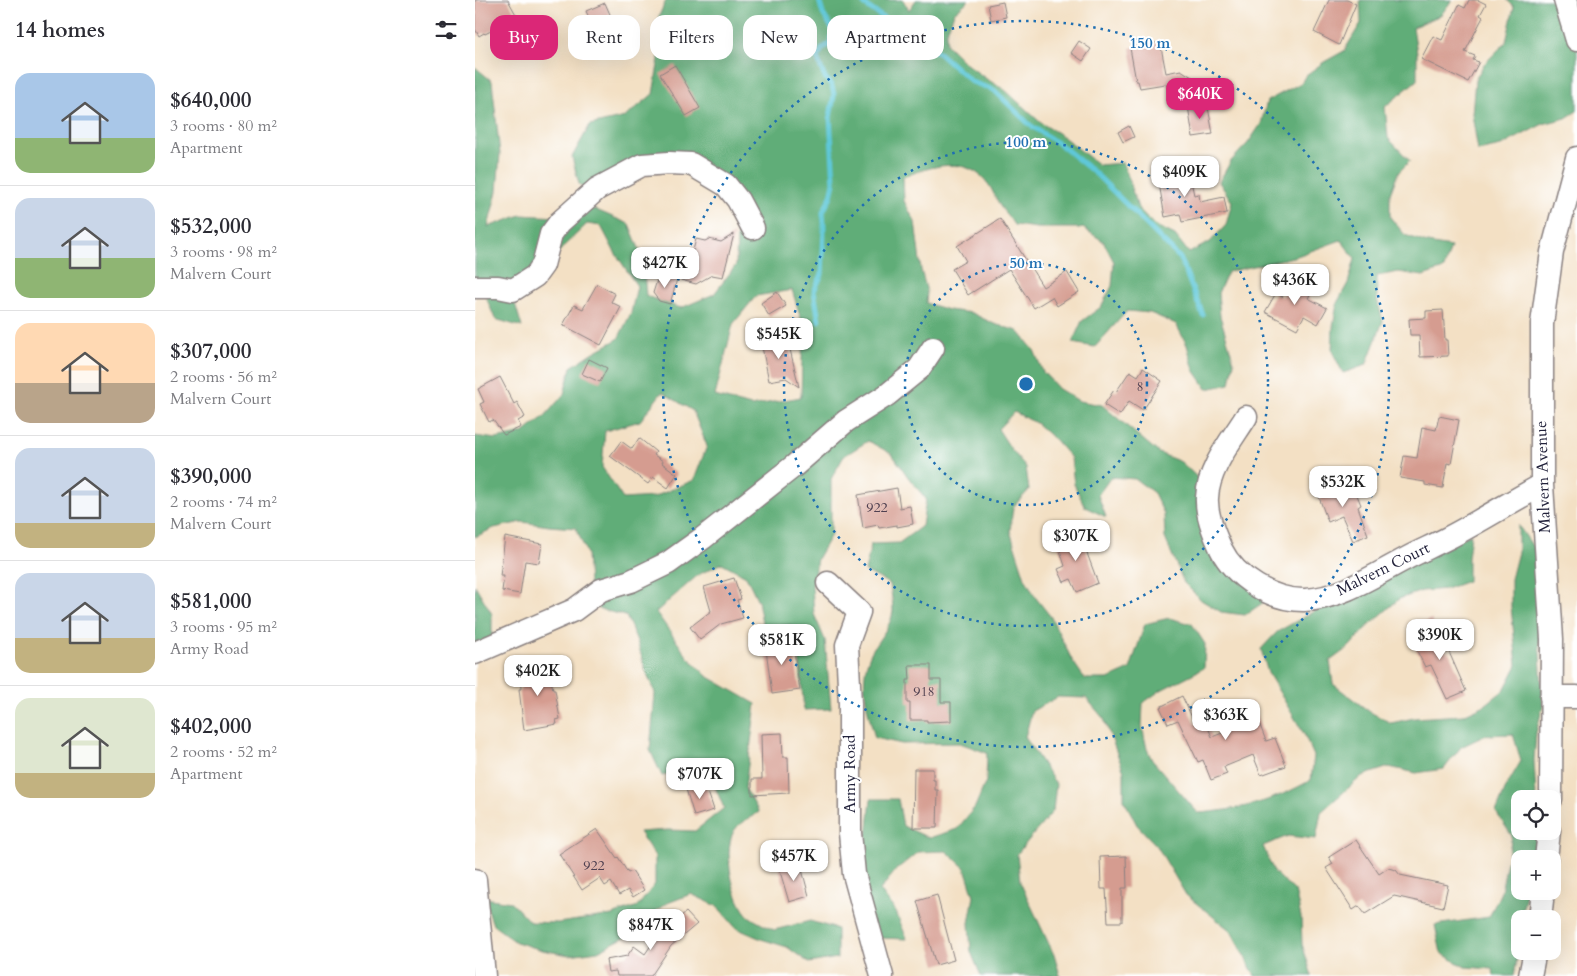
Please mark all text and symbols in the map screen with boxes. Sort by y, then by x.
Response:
chip: Buy [490,15,558,60]
chip: Rent [568,15,640,60]
chip: Filters [650,15,733,60]
chip: New [743,15,817,60]
chip: Apartment [827,15,944,60]
text: 14 homes [15,16,105,45]
icon: filters [432,16,460,44]
text: 150 m [1130,33,1171,53]
pin: $640K [1165,78,1235,120]
text: $640K [1177,83,1223,105]
text: $640,000 [170,86,251,115]
icon: home [55,93,115,153]
text: 3 rooms · 80 m² [170,115,277,137]
text: 100 m [1006,132,1047,152]
text: Apartment [170,137,243,159]
pin: $409K [1150,156,1220,198]
text: $409K [1162,161,1208,183]
text: $532,000 [170,212,251,241]
icon: home [55,218,115,278]
text: 3 rooms · 98 m² [170,241,277,263]
pin: $427K [630,246,700,289]
text: $427K [642,252,688,274]
text: 50 m [1009,253,1043,273]
text: Malvern Court [170,263,271,285]
pin: $436K [1260,264,1330,306]
text: $436K [1272,269,1318,291]
pin: $545K [744,318,814,360]
text: $545K [756,323,802,345]
text: $307,000 [170,337,251,366]
icon: home [55,343,115,403]
text: 2 rooms · 56 m² [170,366,277,388]
centre of rings [1017,375,1035,393]
house number: 8 [1136,377,1144,396]
text: Malvern Court [170,388,271,410]
street label: Malvern Avenue [1530,420,1556,534]
text: $390,000 [170,462,251,491]
pin: $532K [1308,466,1378,508]
icon: home [55,468,115,528]
text: $532K [1320,471,1366,493]
text: 2 rooms · 74 m² [170,491,277,513]
house number: 922 [866,498,888,517]
text: Malvern Court [170,513,271,535]
pin: $307K [1041,520,1111,562]
text: $307K [1053,525,1099,547]
street label: Malvern Court [1333,537,1433,601]
text: $581,000 [170,587,251,616]
icon: home [55,593,115,653]
text: 3 rooms · 95 m² [170,616,277,638]
pin: $390K [1405,618,1475,661]
pin: $581K [747,624,817,666]
text: $390K [1417,624,1463,646]
text: $581K [759,629,805,651]
text: Army Road [170,638,249,660]
pin: $402K [503,654,573,697]
text: $402K [515,660,561,682]
house number: 918 [913,682,935,701]
pin: $363K [1191,698,1261,741]
text: $363K [1203,704,1249,726]
text: $402,000 [170,712,251,741]
icon: home [55,718,115,778]
street label: Army Road [839,734,861,813]
text: 2 rooms · 52 m² [170,741,277,763]
pin: $707K [665,758,735,800]
text: Apartment [170,763,243,785]
text: $707K [677,763,723,785]
map controls [1511,790,1561,960]
button: locate [1511,790,1561,840]
pin: $457K [759,840,829,882]
text: $457K [771,845,817,867]
button: + [1511,850,1561,900]
house number: 922 [583,856,605,875]
pin: $847K [616,908,686,951]
button: − [1511,910,1561,960]
text: $847K [628,914,674,936]

